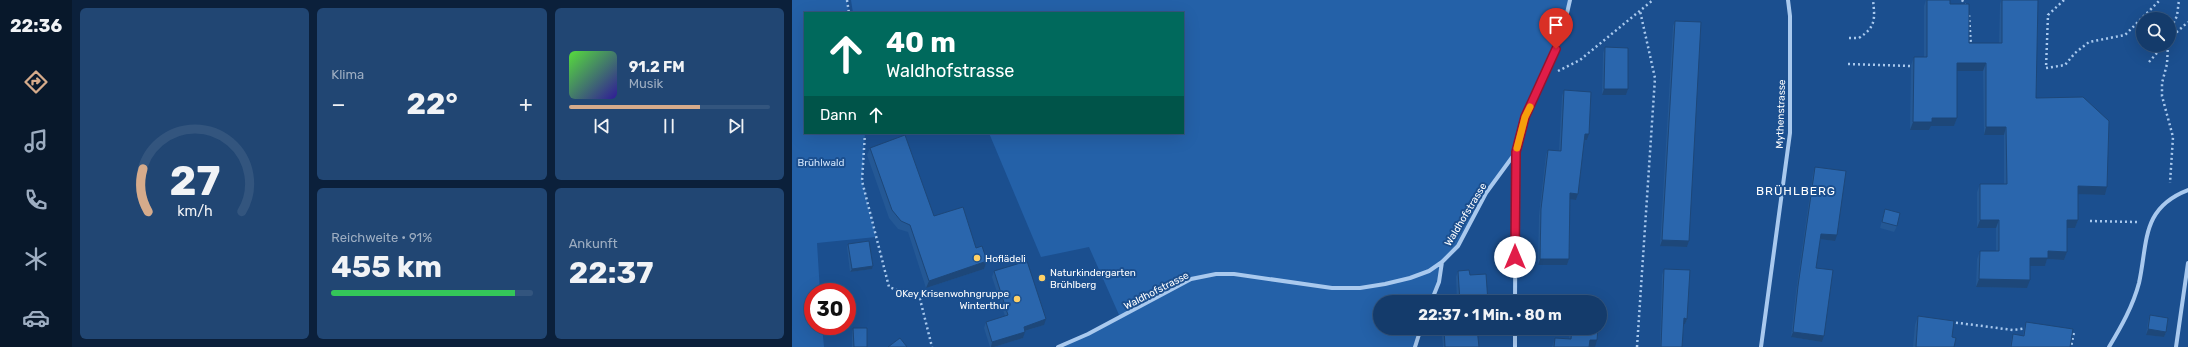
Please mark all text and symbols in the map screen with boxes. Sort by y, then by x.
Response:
pin [1539,8,1573,49]
map controls [2136,12,2176,52]
button: search [2136,12,2176,52]
icon: arrive [1545,14,1567,36]
text: 22:36 [10,15,62,37]
text: 40 m [886,26,956,59]
icon: ahead [820,28,872,80]
text: 91.2 FM [629,58,685,76]
text: Waldhofstrasse [886,60,1014,82]
text: Klima [331,67,364,82]
icon: directions [22,68,50,96]
text: Musik [629,76,663,91]
street label: Mythenstrasse [1774,79,1788,149]
text: 22° [407,86,458,122]
text: − [331,91,346,118]
text: + [519,91,533,118]
icon: ahead [865,104,887,126]
text: Dann [820,106,857,124]
icon: previous [591,115,613,137]
icon: pause [658,115,680,137]
icon: next [725,115,747,137]
icon: music [22,127,50,155]
text: 27 [169,155,220,204]
park label: Brühlwald [798,157,844,169]
street label: Waldhofstrasse [1442,181,1490,248]
district label: BRÜHLBERG [1756,184,1836,198]
icon: phone [22,186,50,214]
text: km/h [177,202,212,219]
text: Reichweite · 91% [331,230,432,245]
text: Ankunft [569,236,618,251]
position arrow [1494,236,1536,278]
icon: climate [22,245,50,273]
text: 455 km [331,249,442,285]
marker: Hoflädeli [972,253,982,263]
place label: Hoflädeli [985,253,1026,265]
text: 22:37 [569,255,653,291]
place label: Naturkindergarten Brühlberg [1050,267,1136,291]
street label: Waldhofstrasse [1122,269,1191,312]
marker: Naturkindergarten Brühlberg [1037,273,1047,283]
speed limit sign: 30 [804,283,856,335]
place label: OKey Krisenwohngruppe Winterthur [895,288,1009,312]
marker: OKey Krisenwohngruppe Winterthur [1012,294,1022,304]
icon: car [22,304,50,332]
text: 22:37 · 1 Min. · 80 m [1418,306,1562,324]

